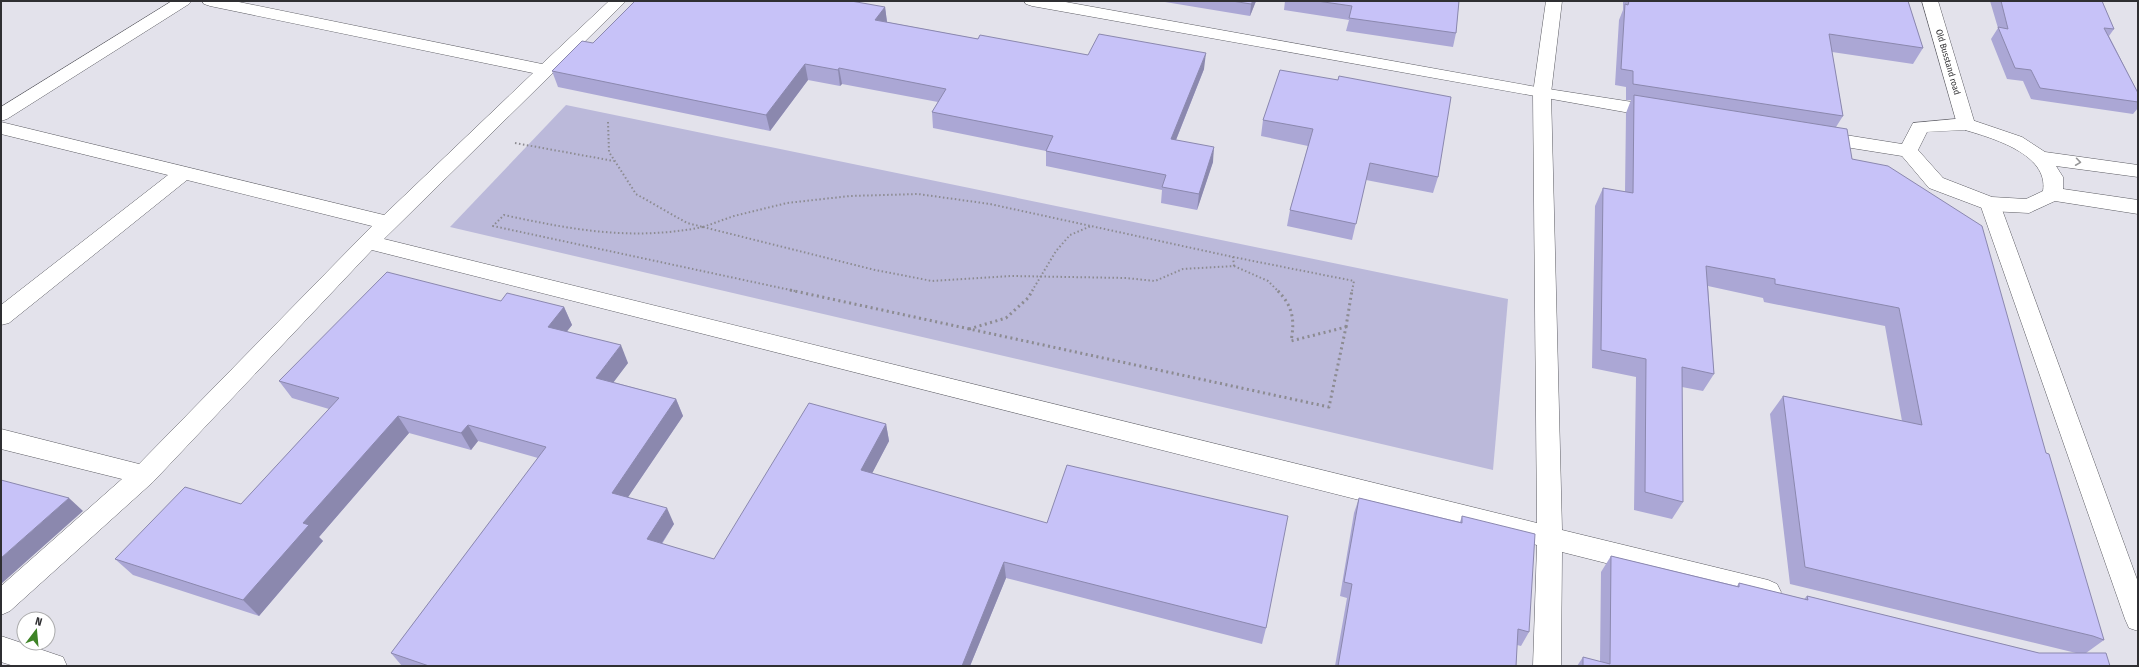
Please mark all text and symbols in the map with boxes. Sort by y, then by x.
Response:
street label: Old Busstand road [1934,28,1962,96]
one-way arrow [2075,157,2081,166]
north arrow [16,611,56,651]
text: N [34,615,44,629]

